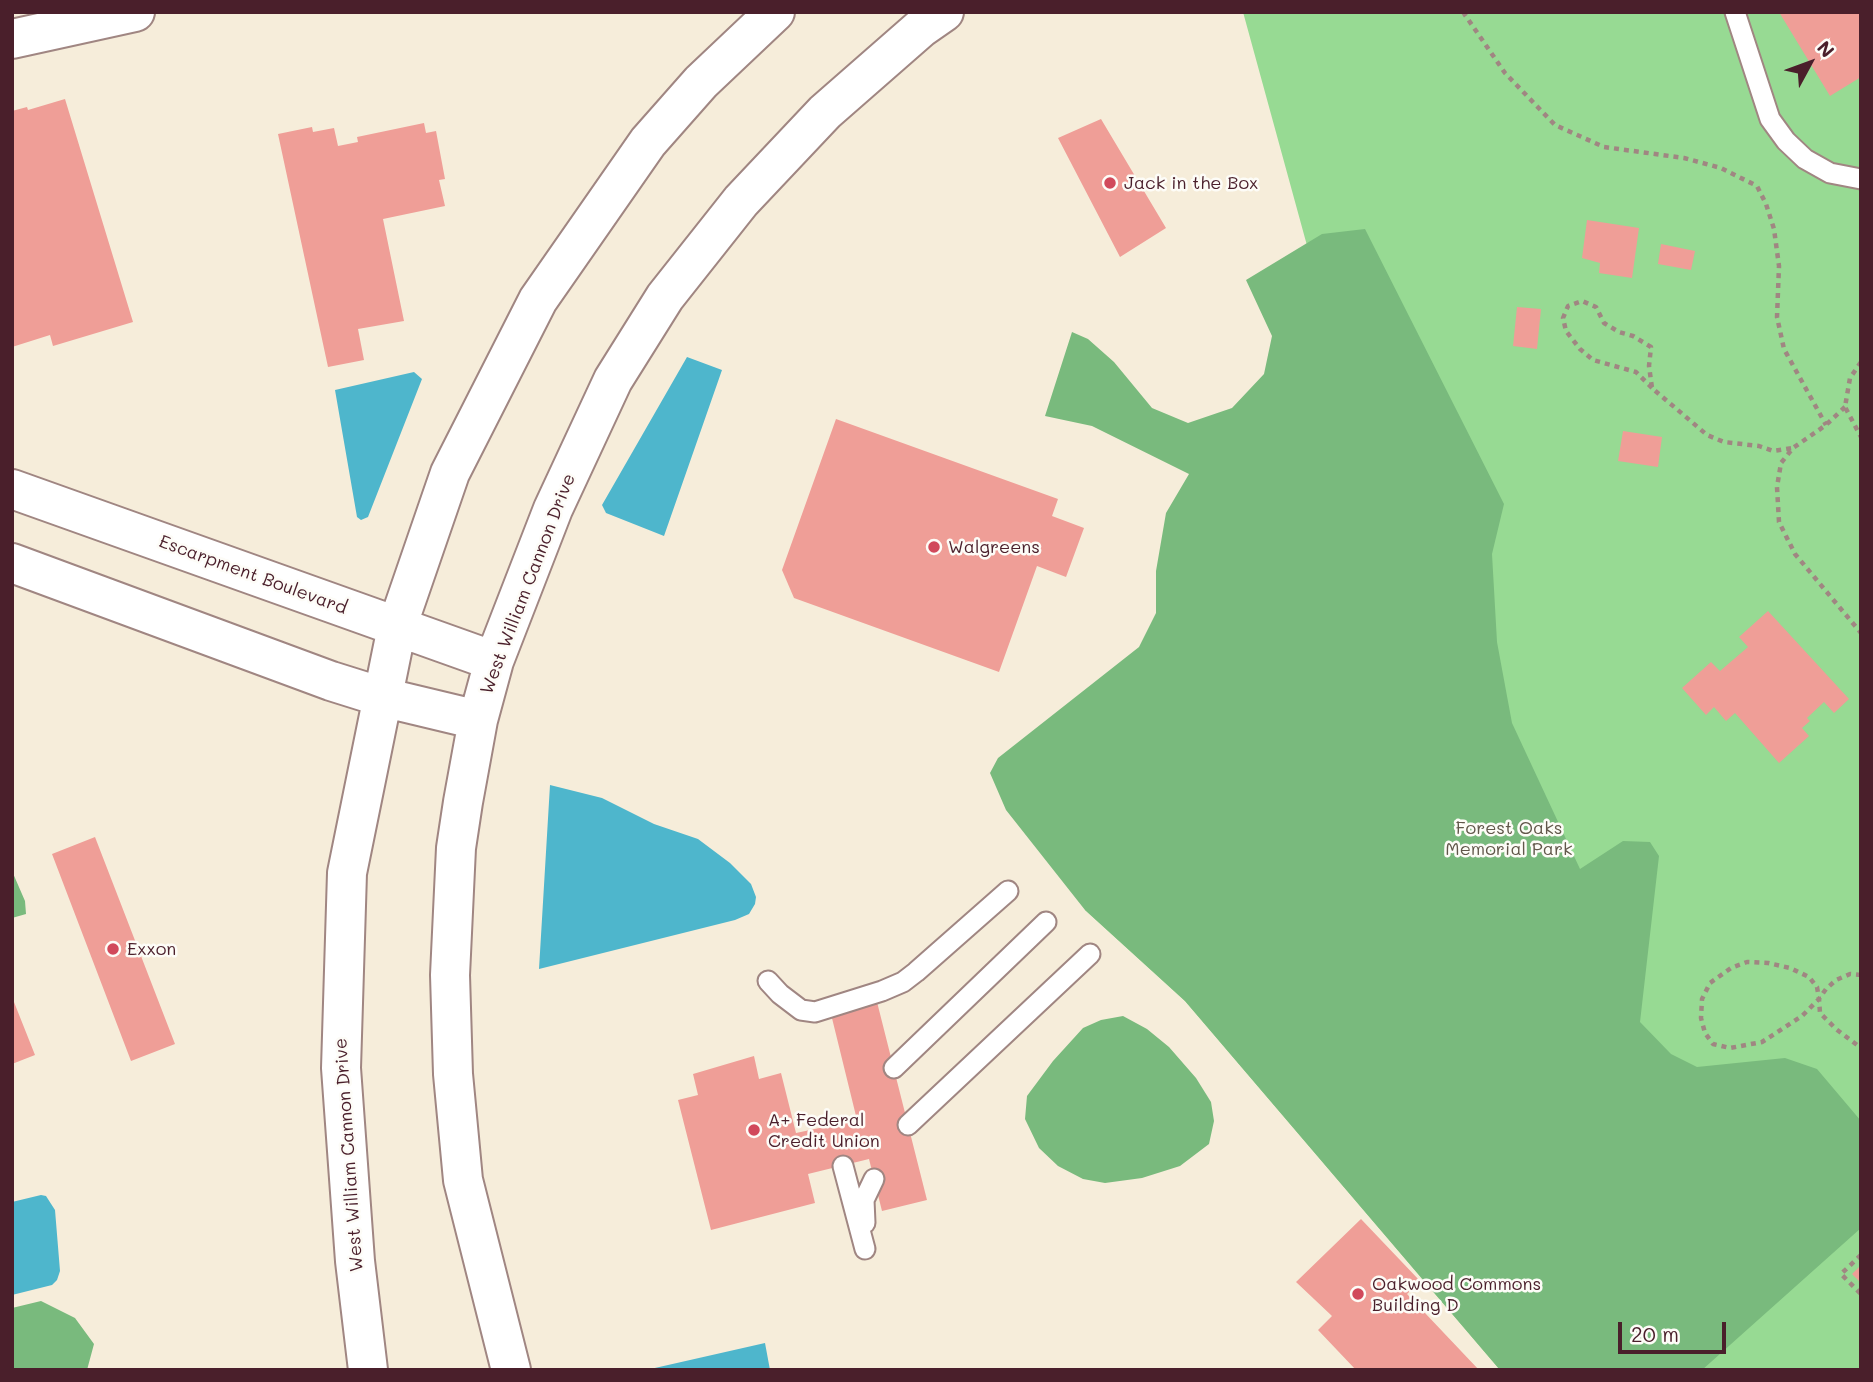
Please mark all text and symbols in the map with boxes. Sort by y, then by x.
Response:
north arrow [1775,28,1845,98]
text: N [1812,35,1840,63]
place label: Jack in the Box [1124,172,1258,194]
marker: Jack in the Box [1102,175,1118,191]
street label: West William Cannon Drive [476,471,580,697]
street label: Escarpment Boulevard [156,531,350,619]
place label: Walgreens [948,536,1040,558]
marker: Walgreens [926,539,942,555]
park label: Forest Oaks Memorial Park [1445,817,1573,860]
place label: Exxon [127,938,176,960]
marker: Exxon [105,941,121,957]
street label: West William Cannon Drive [330,1037,368,1273]
place label: A+ Federal Credit Union [768,1109,880,1152]
marker: A+ Federal Credit Union [746,1122,762,1138]
place label: Oakwood Commons Building D [1372,1273,1541,1316]
marker: Oakwood Commons Building D [1350,1286,1366,1302]
scale bar [1621,1308,1730,1352]
text: 20 m [1631,1320,1679,1347]

